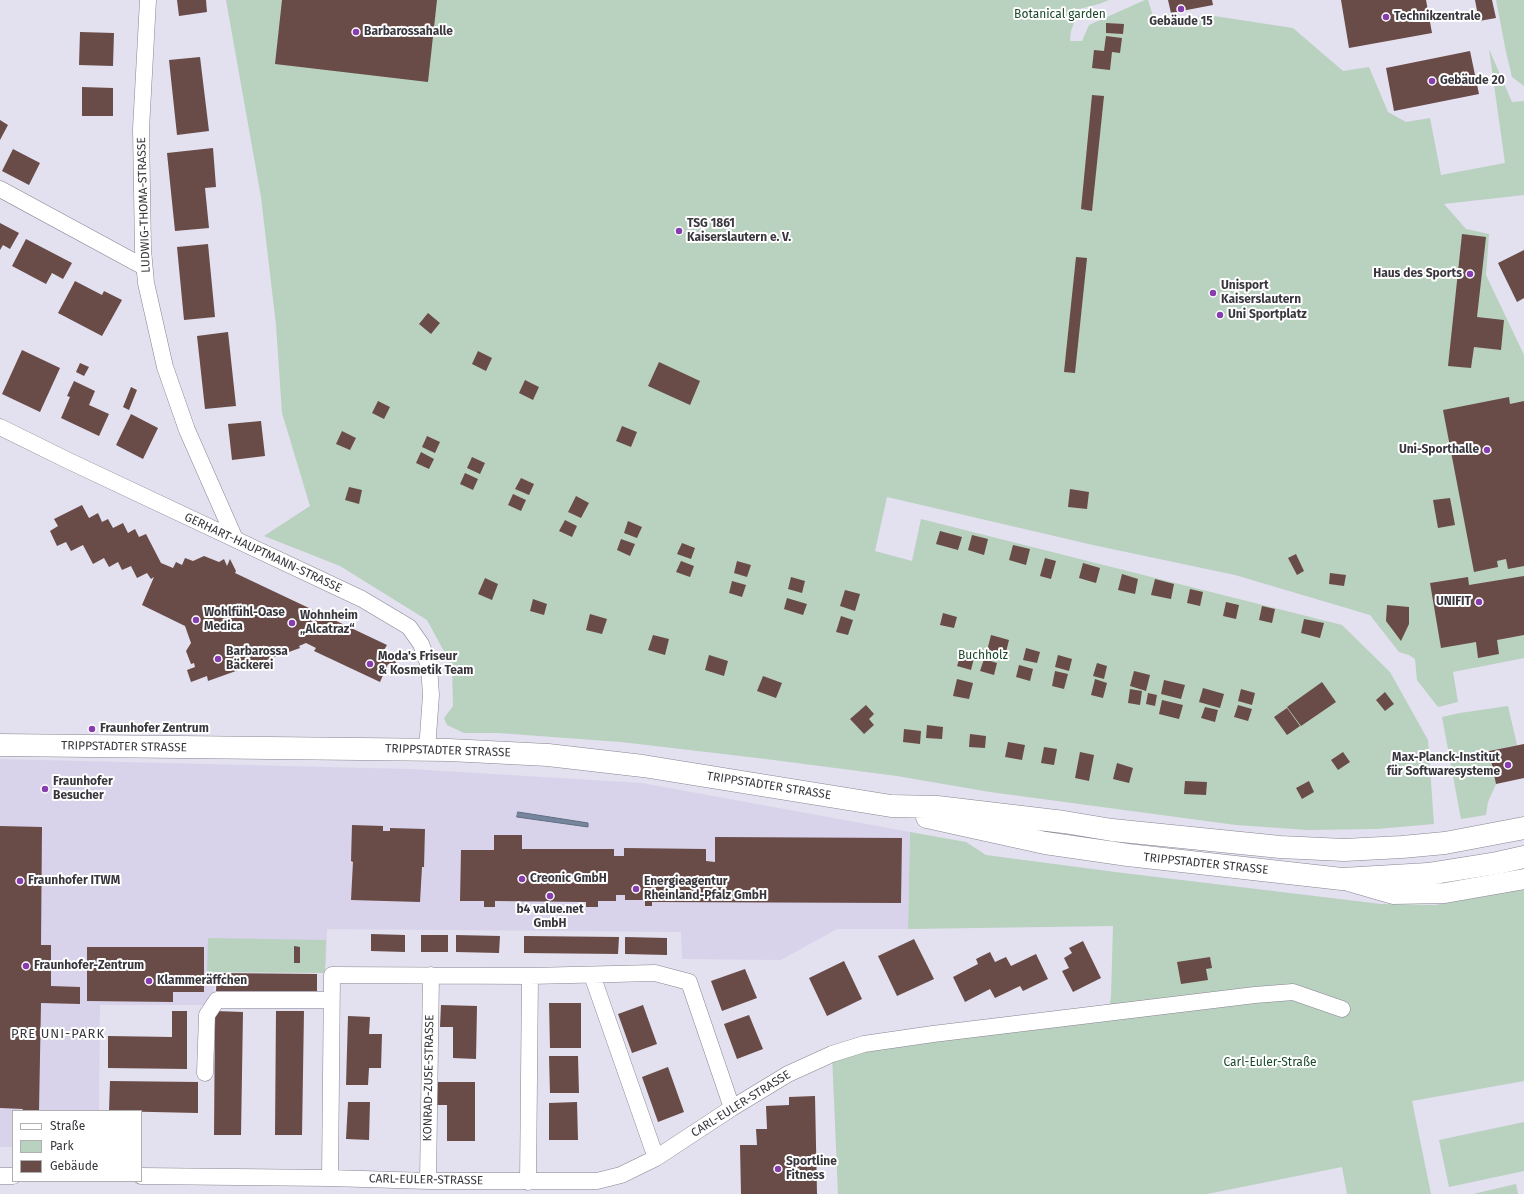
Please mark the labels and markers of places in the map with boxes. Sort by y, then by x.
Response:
marker: Gebäude 15 [1176,4,1186,14]
place label: Technikzentrale [1394,10,1481,24]
marker: Technikzentrale [1381,12,1391,22]
place label: Gebäude 15 [1149,15,1213,29]
place label: Barbarossahalle [364,25,453,39]
marker: Barbarossahalle [351,27,361,37]
place label: Gebäude 20 [1440,74,1505,88]
marker: Gebäude 20 [1427,76,1437,86]
place label: TSG 1861 Kaiserslautern e. V. [687,217,791,245]
marker: TSG 1861 Kaiserslautern e. V. [674,226,684,236]
place label: Haus des Sports [1373,267,1462,281]
marker: Haus des Sports [1465,269,1475,279]
place label: Unisport Kaiserslautern [1221,279,1301,307]
marker: Unisport Kaiserslautern [1208,288,1218,298]
place label: Uni Sportplatz [1228,308,1307,322]
marker: Uni Sportplatz [1215,310,1225,320]
place label: Uni-Sporthalle [1399,443,1479,457]
marker: Uni-Sporthalle [1482,445,1492,455]
place label: UNIFIT [1436,595,1471,609]
marker: UNIFIT [1474,597,1484,607]
place label: Wohlfühl-Oase Medica [204,606,285,634]
place label: Wohnheim „Alcatraz“ [300,609,358,637]
marker: Wohlfühl-Oase Medica [191,615,201,625]
marker: Wohnheim „Alcatraz“ [287,618,297,628]
place label: Barbarossa Bäckerei [226,645,288,673]
place label: Moda's Friseur & Kosmetik Team [378,650,473,678]
marker: Barbarossa Bäckerei [213,654,223,664]
marker: Moda's Friseur & Kosmetik Team [365,659,375,669]
place label: Fraunhofer Zentrum [100,722,209,736]
marker: Fraunhofer Zentrum [87,724,97,734]
place label: Max-Planck-Institut für Softwaresysteme [1387,751,1500,779]
marker: Max-Planck-Institut für Softwaresysteme [1503,760,1513,770]
place label: Fraunhofer Besucher [53,775,113,803]
marker: Fraunhofer Besucher [40,784,50,794]
place label: Creonic GmbH [530,872,607,886]
place label: Fraunhofer ITWM [28,874,120,888]
marker: Creonic GmbH [517,874,527,884]
place label: Energieagentur Rheinland-Pfalz GmbH [644,875,767,903]
marker: Fraunhofer ITWM [15,876,25,886]
marker: Energieagentur Rheinland-Pfalz GmbH [631,884,641,894]
marker: b4 value.net GmbH [545,891,555,901]
place label: b4 value.net GmbH [516,903,584,931]
place label: Fraunhofer-Zentrum [34,959,144,973]
marker: Fraunhofer-Zentrum [21,961,31,971]
place label: Klammeräffchen [157,974,247,988]
marker: Klammeräffchen [144,976,154,986]
place label: Sportline Fitness [786,1155,837,1183]
marker: Sportline Fitness [773,1164,783,1174]

